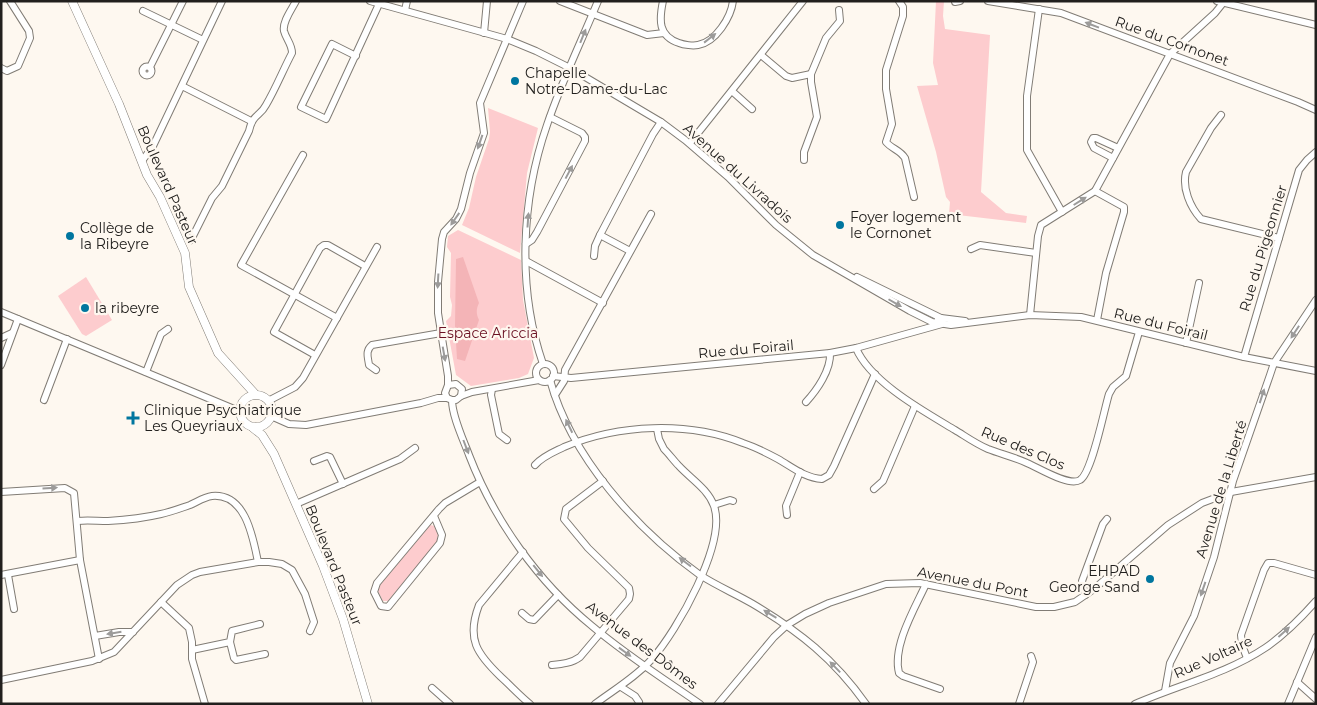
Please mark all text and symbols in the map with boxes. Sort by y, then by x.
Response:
street label: Rue du Cornonet [1113,12,1232,70]
one-way arrow [1085,20,1099,28]
one-way arrow [579,28,587,43]
one-way arrow [704,32,717,43]
place label: Chapelle Notre-Dame-du-Lac [525,64,668,98]
marker: Chapelle Notre-Dame-du-Lac [509,75,521,87]
street label: Avenue du Livradois [680,119,796,227]
street label: Boulevard Pasteur [134,122,203,248]
one-way arrow [476,135,484,150]
one-way arrow [565,165,573,180]
street label: Rue du Pigeonnier [1235,182,1291,314]
one-way arrow [1073,196,1087,206]
place label: Foyer logement le Cornonet [850,208,962,242]
one-way arrow [524,211,532,227]
one-way arrow [450,212,460,226]
place label: Collège de la Ribeyre [80,219,154,253]
marker: Foyer logement le Cornonet [834,219,846,231]
marker: Collège de la Ribeyre [64,230,76,242]
one-way arrow [434,273,442,289]
place label: la ribeyre [95,299,159,317]
one-way arrow [888,299,903,307]
marker: la ribeyre [79,302,91,314]
street label: Rue du Foirail [1112,304,1210,344]
park label: Espace Ariccia [438,324,538,342]
one-way arrow [1290,325,1300,338]
street label: Rue du Foirail [697,336,795,362]
one-way arrow [441,346,449,362]
one-way arrow [1258,388,1266,403]
place label: Clinique Psychiatrique Les Queyriaux [144,401,302,435]
marker: Clinique Psychiatrique Les Queyriaux [126,411,140,425]
street label: Avenue de la Liberté [1191,418,1251,560]
one-way arrow [565,419,574,434]
street label: Rue des Clos [978,422,1068,474]
one-way arrow [462,440,470,455]
one-way arrow [42,484,58,492]
street label: Boulevard Pasteur [302,502,367,628]
one-way arrow [679,557,692,568]
street label: Avenue du Pont [916,562,1030,602]
place label: EHPAD George Sand [1049,562,1140,596]
one-way arrow [532,564,543,577]
marker: EHPAD George Sand [1144,573,1156,585]
one-way arrow [1199,582,1206,597]
street label: Avenue des Dômes [583,597,702,693]
one-way arrow [763,610,776,619]
one-way arrow [1278,627,1291,638]
one-way arrow [105,629,121,637]
street label: Rue Voltaire [1171,632,1255,682]
one-way arrow [618,646,631,657]
one-way arrow [829,661,841,673]

